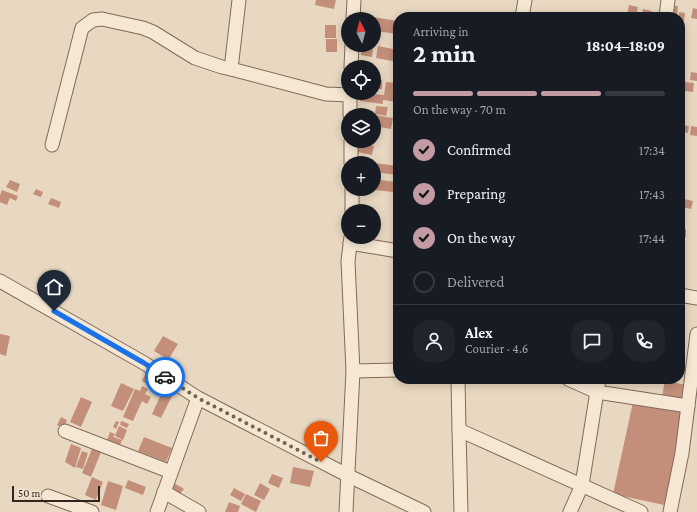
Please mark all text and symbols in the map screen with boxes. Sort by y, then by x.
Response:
north arrow [341,12,381,52]
map controls [341,12,381,244]
text: Arriving in [413,24,469,39]
text: 18:04–18:09 [586,38,665,54]
text: 2 min [413,39,476,68]
button: locate [341,60,381,100]
text: On the way · 70 m [413,102,506,117]
button: layers [341,108,381,148]
icon: check [413,139,435,161]
text: Confirmed [447,142,511,158]
text: 17:34 [639,143,665,158]
button: + [341,156,381,196]
icon: check [413,183,435,205]
text: Preparing [447,186,506,202]
text: 17:43 [639,187,665,202]
button: − [341,204,381,244]
icon: check [413,227,435,249]
text: On the way [447,230,515,246]
text: 17:44 [639,231,665,246]
pin [37,270,71,311]
text: Delivered [447,274,504,290]
icon: home [43,276,65,298]
button: person [413,320,455,362]
button: chat [571,320,613,362]
button: phone [623,320,665,362]
text: Alex [465,325,493,341]
text: Courier · 4.6 [465,341,528,356]
courier [145,357,185,397]
icon: car [154,366,176,388]
pin [304,421,338,462]
icon: bag [310,427,332,449]
scale bar [12,484,100,503]
text: 50 m [18,487,40,499]

